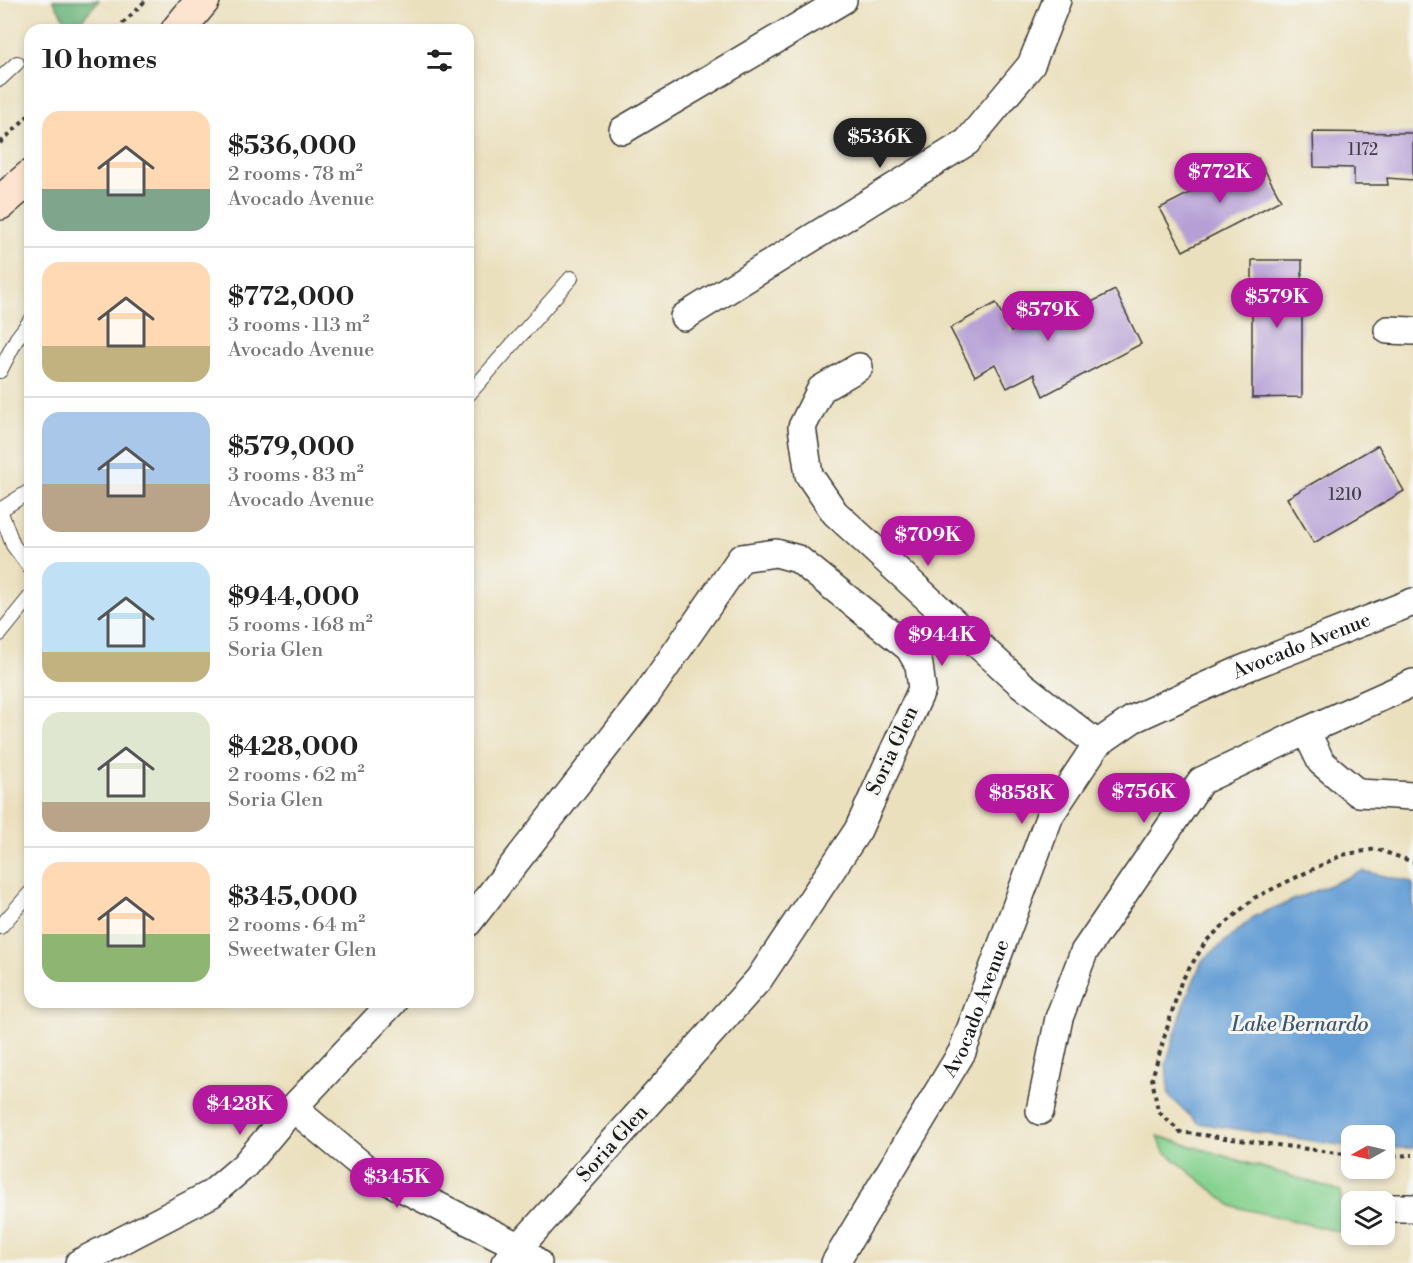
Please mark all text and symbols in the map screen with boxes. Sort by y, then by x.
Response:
text: 10 homes [42,44,157,76]
icon: filters [423,44,456,77]
pin: $536K [838,118,922,169]
text: $536K [847,125,913,150]
text: $536,000 [228,130,356,162]
icon: home [90,135,162,207]
house number: 1172 [1348,140,1378,160]
pin: $772K [1178,153,1262,204]
text: $772K [1188,160,1252,185]
text: 2 rooms · 78 m² [228,162,363,187]
text: Avocado Avenue [228,187,374,212]
pin: $579K [1235,278,1319,329]
text: $772,000 [228,281,354,313]
text: $579K [1245,285,1309,310]
icon: home [90,286,162,358]
pin: $579K [1006,291,1090,342]
text: $579K [1016,298,1080,323]
text: 3 rooms · 113 m² [228,313,369,338]
text: Avocado Avenue [228,338,374,363]
text: $579,000 [228,431,355,463]
icon: home [90,436,162,508]
text: 3 rooms · 83 m² [228,463,364,488]
house number: 1210 [1328,485,1362,505]
text: Avocado Avenue [228,488,374,513]
pin: $709K [886,516,970,567]
text: $709K [895,523,961,548]
text: $944,000 [228,581,359,613]
icon: home [90,586,162,658]
street label: Avocado Avenue [1228,607,1374,685]
text: 5 rooms · 168 m² [228,613,373,638]
pin: $944K [900,616,984,667]
text: $944K [908,623,976,648]
text: Soria Glen [228,638,323,663]
street label: Soria Glen [862,702,924,799]
text: $428,000 [228,731,358,763]
icon: home [90,736,162,808]
text: 2 rooms · 62 m² [228,763,364,788]
pin: $756K [1102,773,1186,824]
pin: $858K [980,774,1064,825]
text: $756K [1112,780,1176,805]
text: $858K [989,781,1055,806]
text: Soria Glen [228,788,323,813]
text: $345,000 [228,881,358,913]
icon: home [90,886,162,958]
text: 2 rooms · 64 m² [228,913,365,938]
street label: Avocado Avenue [937,936,1015,1083]
text: Sweetwater Glen [228,938,377,963]
water label: Lake Bernardo [1231,1012,1368,1038]
pin: $428K [198,1085,282,1136]
text: $428K [207,1092,273,1117]
street label: Soria Glen [572,1100,654,1188]
north arrow [1341,1125,1395,1179]
map controls [1341,1125,1395,1245]
pin: $345K [355,1158,439,1209]
text: $345K [364,1165,430,1190]
button: layers [1341,1191,1395,1245]

